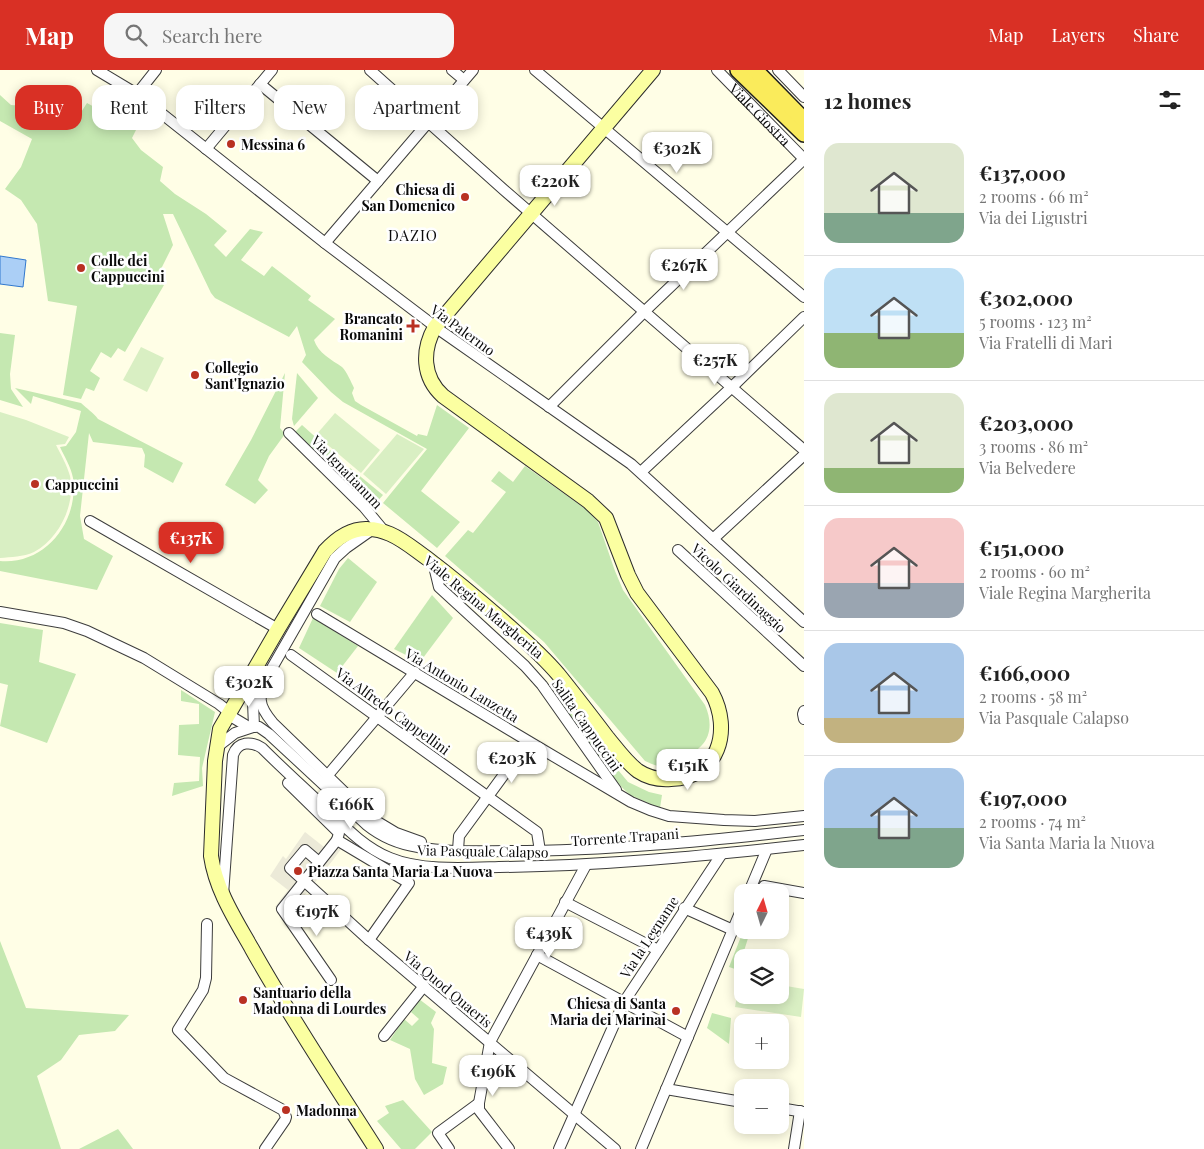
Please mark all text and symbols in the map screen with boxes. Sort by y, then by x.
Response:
search box [104,13,454,58]
text: Map [25,19,74,51]
icon: search [122,21,150,49]
text: Search here [162,22,262,48]
text: Map [988,23,1023,47]
text: Layers [1051,23,1105,47]
text: Share [1133,23,1179,47]
street label: Viale Giostra [725,78,795,150]
chip: Buy [15,85,82,130]
chip: Rent [92,85,166,130]
chip: Filters [176,85,264,130]
chip: New [274,85,345,130]
chip: Apartment [355,85,478,130]
text: 12 homes [824,86,911,114]
icon: filters [1156,86,1184,114]
pin: €302K [642,132,712,174]
place label: Messina 6 [241,135,305,154]
text: €302K [653,137,701,158]
marker: Messina 6 [225,138,237,150]
text: €137,000 [979,158,1066,186]
icon: home [864,163,924,223]
pin: €220K [520,164,590,207]
text: €220K [531,170,579,191]
place label: Chiesa di San Domenico [361,180,456,215]
text: 2 rooms · 66 m² [979,186,1089,207]
marker: Chiesa di San Domenico [459,191,471,203]
text: Via dei Ligustri [979,207,1088,228]
district label: DAZIO [388,225,438,245]
pin: €267K [649,248,719,291]
place label: Colle dei Cappuccini [91,251,165,286]
text: €267K [661,254,707,275]
marker: Colle dei Cappuccini [75,262,87,274]
text: €302,000 [979,283,1073,311]
icon: home [864,288,924,348]
street label: Via Palermo [426,300,499,360]
place label: Brancato Romanini [339,309,404,344]
text: 5 rooms · 123 m² [979,311,1092,332]
marker: Brancato Romanini [407,320,419,332]
text: Via Fratelli di Mari [979,332,1112,353]
pin: €257K [680,344,750,386]
text: €257K [693,349,737,370]
place label: Collegio Sant'Ignazio [205,358,285,393]
marker: Collegio Sant'Ignazio [189,369,201,381]
text: €203,000 [979,408,1074,436]
icon: home [864,413,924,473]
street label: Via Ignatianum [306,430,387,513]
text: 3 rooms · 86 m² [979,436,1088,457]
text: Via Belvedere [979,457,1076,478]
place label: Cappuccini [45,475,119,494]
marker: Cappuccini [29,478,41,490]
pin: €137K [156,522,226,564]
text: €137K [170,527,212,548]
text: €151,000 [979,533,1064,561]
street label: Vicolo Giardinaggio [687,538,791,637]
icon: home [864,538,924,598]
street label: Viale Regina Margherita [419,551,548,663]
text: 2 rooms · 60 m² [979,561,1090,582]
text: Viale Regina Margherita [979,582,1151,603]
street label: Via Antonio Lanzetta [401,643,522,726]
text: €166,000 [979,658,1070,686]
street label: Via Alfredo Cappellini [331,663,454,759]
icon: home [864,663,924,723]
pin: €302K [214,666,284,708]
text: €302K [225,671,273,692]
street label: Salita Cappuccini [548,675,626,775]
text: 2 rooms · 58 m² [979,686,1087,707]
text: Via Pasquale Calapso [979,707,1129,728]
pin: €203K [477,742,547,784]
text: €203K [488,747,536,768]
pin: €151K [653,748,723,791]
text: €151K [667,754,709,775]
text: €197,000 [979,783,1067,811]
pin: €166K [316,788,386,830]
icon: home [864,788,924,848]
text: €166K [328,793,374,814]
text: 2 rooms · 74 m² [979,811,1086,832]
street label: Torrente Trapani [570,824,680,850]
text: Via Santa Maria la Nuova [979,832,1155,853]
street label: Via Pasquale Calapso [416,840,549,862]
place label: Piazza Santa Maria La Nuova [308,862,493,881]
marker: Piazza Santa Maria La Nuova [292,865,304,877]
north arrow [734,884,789,939]
map controls [734,884,789,1134]
street label: Via la Legname [615,892,683,983]
pin: €197K [282,894,352,937]
text: €197K [295,900,339,921]
pin: €439K [514,916,584,959]
text: €439K [526,922,572,943]
street label: Via Quod Quaeris [399,946,496,1032]
button: layers [734,949,789,1004]
place label: Santuario della Madonna di Lourdes [253,983,386,1018]
marker: Santuario della Madonna di Lourdes [237,994,249,1006]
place label: Chiesa di Santa Maria dei Marinai [550,994,667,1029]
marker: Chiesa di Santa Maria dei Marinai [670,1005,682,1017]
button: + [734,1014,789,1069]
pin: €196K [458,1054,528,1097]
text: €196K [470,1060,516,1081]
button: − [734,1079,789,1134]
place label: Madonna [296,1101,358,1120]
marker: Madonna [280,1104,292,1116]

